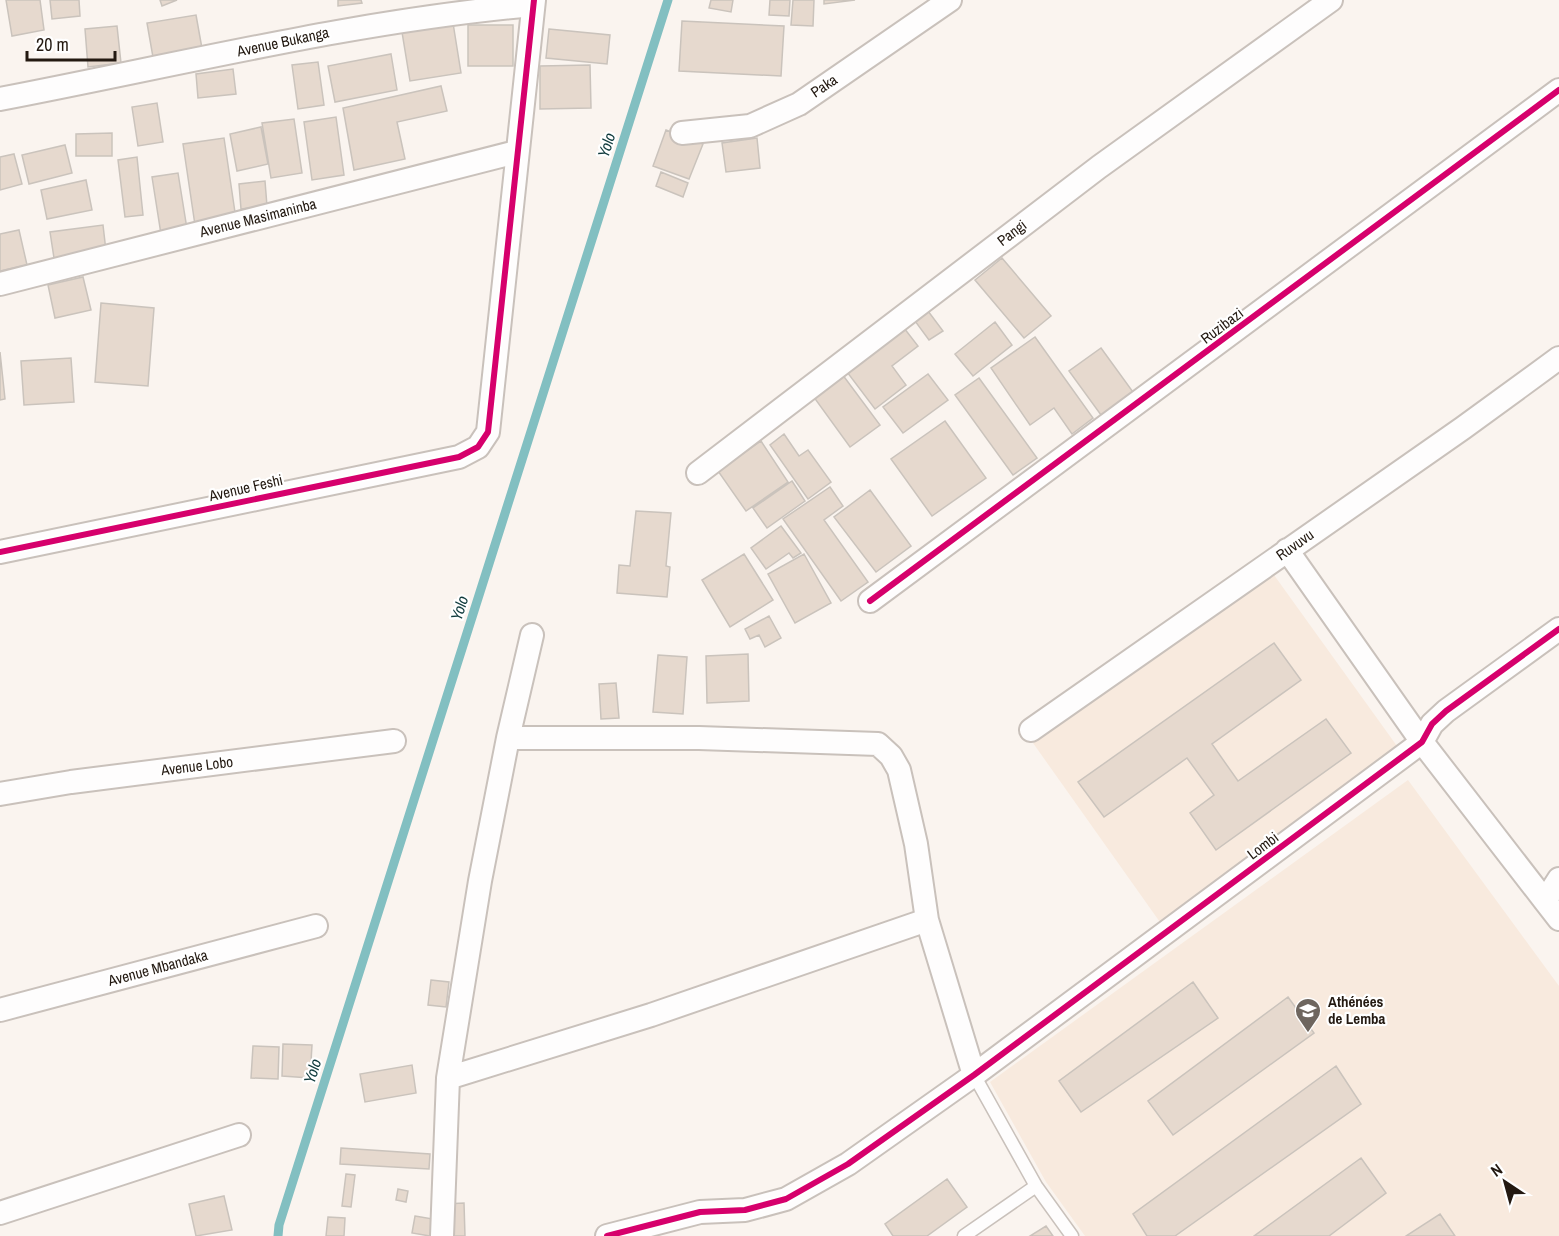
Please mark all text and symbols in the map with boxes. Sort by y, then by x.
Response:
street label: Avenue Bukanga [234,21,331,62]
scale bar [27,24,116,62]
text: 20 m [36,32,69,57]
street label: Paka [806,69,841,102]
water label: Yolo [592,130,620,160]
street label: Avenue Masimaninba [196,193,319,242]
street label: Pangi [993,215,1031,251]
street label: Ruzibazi [1196,303,1247,349]
street label: Avenue Feshi [206,469,285,506]
street label: Ruvuvu [1272,524,1318,565]
water label: Yolo [445,593,473,623]
street label: Avenue Lobo [159,751,234,780]
street label: Lombi [1243,827,1283,864]
street label: Avenue Mbandaka [105,944,210,991]
place label: Athénées de Lemba [1328,991,1386,1029]
school or university icon: Athénées de Lemba [1293,996,1323,1034]
water label: Yolo [298,1056,326,1086]
north arrow [1475,1152,1535,1212]
text: N [1486,1158,1506,1182]

